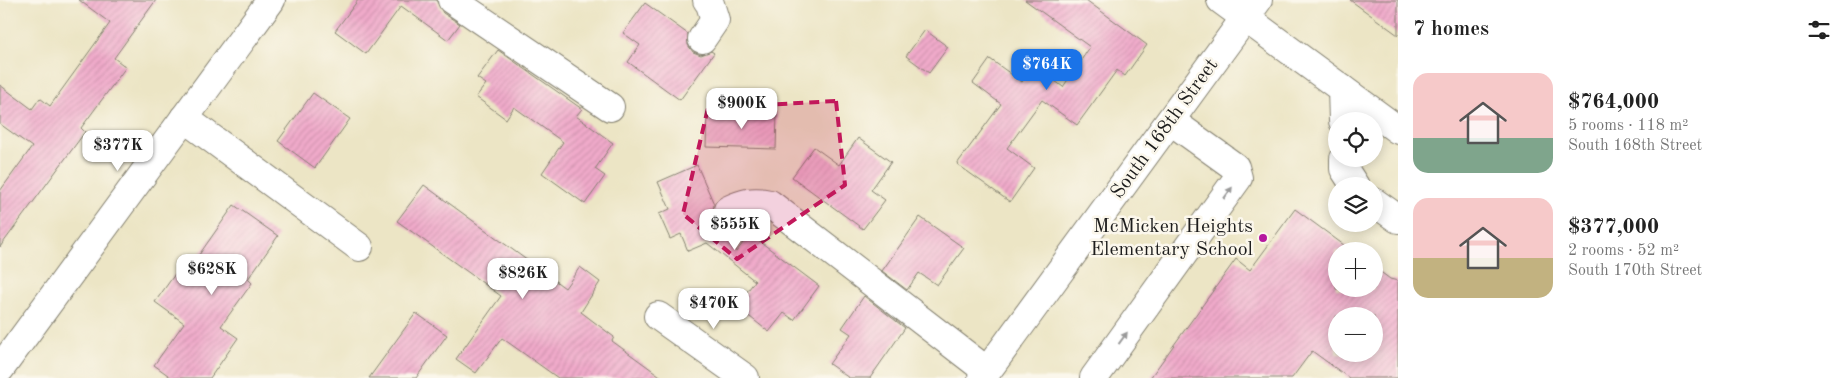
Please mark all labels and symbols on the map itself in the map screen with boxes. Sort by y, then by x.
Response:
pin: $764K [1012,48,1082,91]
street label: South 168th Street [1108,55,1222,203]
pin: $900K [707,88,777,130]
pin: $377K [83,130,153,172]
one-way arrow [1223,186,1233,199]
pin: $555K [700,208,770,251]
place label: McMicken Heights Elementary School [1090,217,1253,260]
marker: McMicken Heights Elementary School [1257,232,1269,244]
pin: $628K [177,254,247,296]
pin: $826K [488,258,558,300]
pin: $470K [679,288,749,330]
one-way arrow [1118,332,1128,345]

